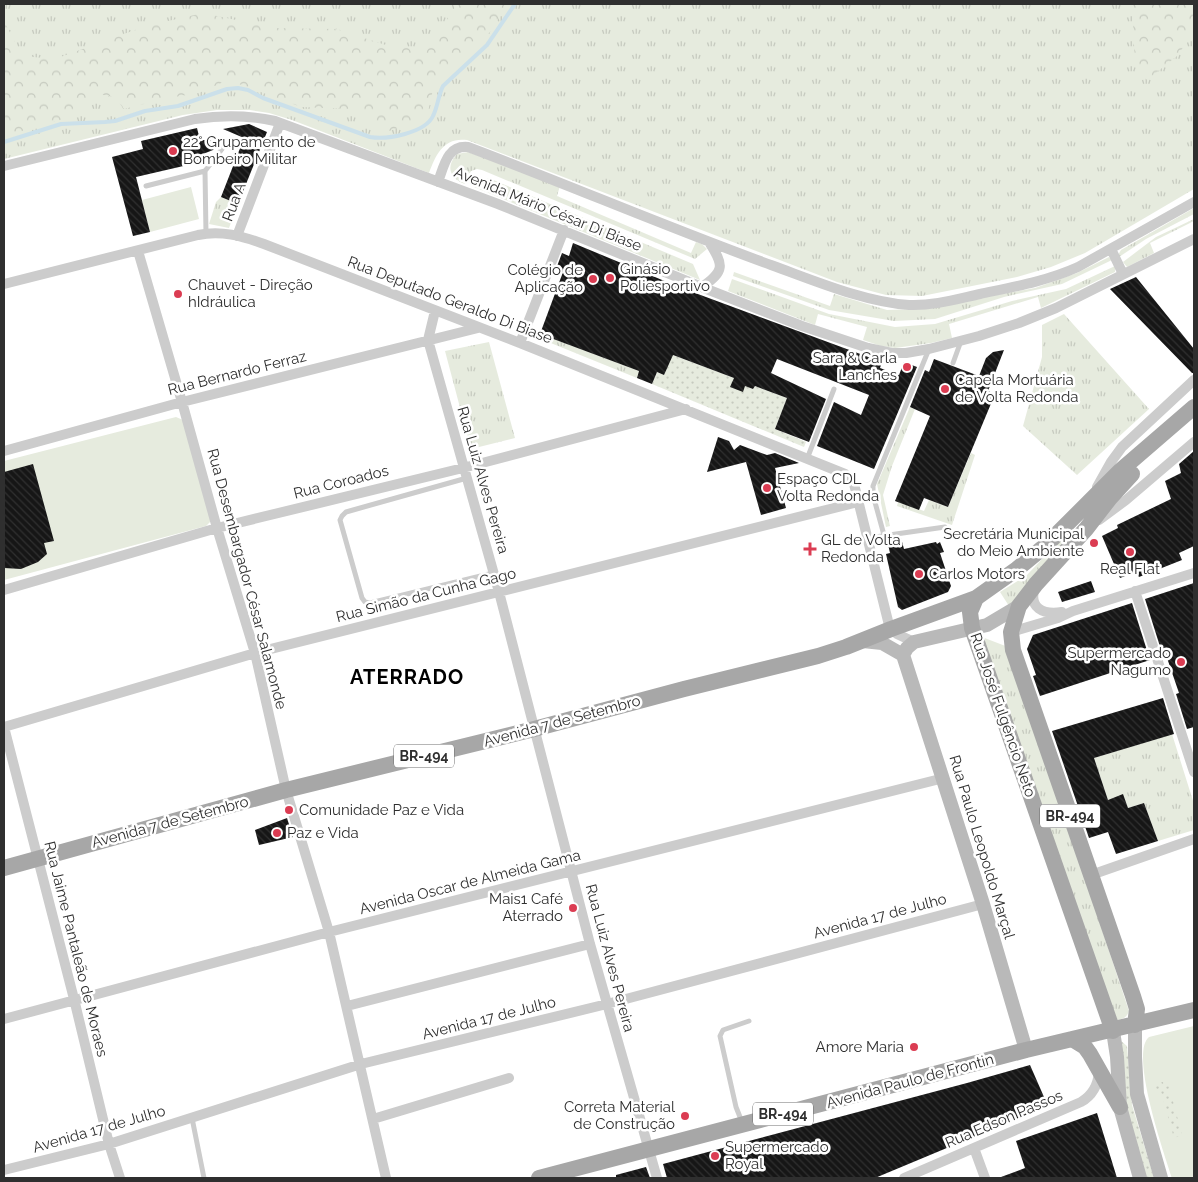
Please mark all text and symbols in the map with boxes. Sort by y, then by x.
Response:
place label: 22° Grupamento de Bombeiro Militar [183,133,316,168]
marker: 22° Grupamento de Bombeiro Militar [167,145,179,157]
street label: Avenida Mário César Di Biase [452,163,645,255]
street label: Rua A [218,180,250,224]
street label: Rua Deputado Geraldo Di Biase [345,253,555,348]
place label: Ginásio Poliesportivo [620,260,710,295]
place label: Colégio de Aplicação [507,261,583,296]
marker: Ginásio Poliesportivo [604,272,616,284]
marker: Colégio de Aplicação [587,273,599,285]
place label: Chauvet - Direção hIdráulica [188,276,313,311]
marker: Chauvet - Direção hIdráulica [172,288,184,300]
street label: Rua Bernardo Ferraz [166,347,308,399]
place label: Sara & Carla Lanches [813,349,897,384]
marker: Sara & Carla Lanches [901,361,913,373]
place label: Capela Mortuária de Volta Redonda [955,371,1079,406]
marker: Capela Mortuária de Volta Redonda [939,383,951,395]
street label: Rua Luiz Alves Pereira [453,404,513,556]
street label: Rua Desembargador César Salamonde [203,447,291,712]
street label: Rua Coroados [292,461,390,503]
place label: Espaço CDL Volta Redonda [777,470,879,505]
marker: Espaço CDL Volta Redonda [761,482,773,494]
place label: Secretária Municipal do Meio Ambiente [943,525,1085,560]
place label: GL de Volta Redonda [821,531,901,566]
marker: Secretária Municipal do Meio Ambiente [1088,537,1100,549]
marker: GL de Volta Redonda [803,542,817,556]
marker: Real Flat [1124,546,1136,558]
place label: Real Flat [1100,560,1160,578]
street label: Rua Simão da Cunha Gago [334,564,518,626]
place label: Carlos Motors [929,565,1025,583]
marker: Carlos Motors [913,568,925,580]
street label: Rua José Fulgêncio Neto [966,631,1040,800]
place label: Supermercado Nagumo [1067,644,1171,679]
marker: Supermercado Nagumo [1175,656,1187,668]
district label: ATERRADO [350,665,464,689]
street label: Avenida 7 de Setembro [481,691,643,751]
road number: BR-494 [394,744,454,768]
street label: Rua Paulo Leopoldo Marçal [945,753,1019,942]
street label: Avenida 7 de Setembro [89,792,251,852]
place label: Comunidade Paz e Vida [299,801,464,819]
marker: Comunidade Paz e Vida [283,804,295,816]
road number: BR-494 [1040,804,1100,828]
place label: Paz e Vida [287,824,359,842]
marker: Paz e Vida [271,827,283,839]
street label: Rua Jaime Pantaleão de Moraes [40,839,112,1059]
street label: Avenida Oscar de Almeida Gama [358,846,582,918]
street label: Rua Luiz Alves Pereira [582,882,638,1034]
place label: Mais1 Café Aterrado [489,890,563,925]
street label: Avenida 17 de Julho [811,890,949,942]
marker: Mais1 Café Aterrado [567,902,579,914]
street label: Avenida 17 de Julho [420,993,558,1043]
place label: Amore Maria [816,1038,904,1056]
marker: Amore Maria [908,1041,920,1053]
street label: Avenida Paulo de Frontin [824,1050,996,1112]
street label: Rua Edson Passos [943,1086,1065,1152]
place label: Correta Material de Construção [564,1098,676,1133]
street label: Avenida 17 de Julho [31,1101,167,1157]
road number: BR-494 [753,1102,813,1126]
marker: Correta Material de Construção [679,1110,691,1122]
place label: Supermercado Royal [725,1138,829,1173]
marker: Supermercado Royal [709,1150,721,1162]

